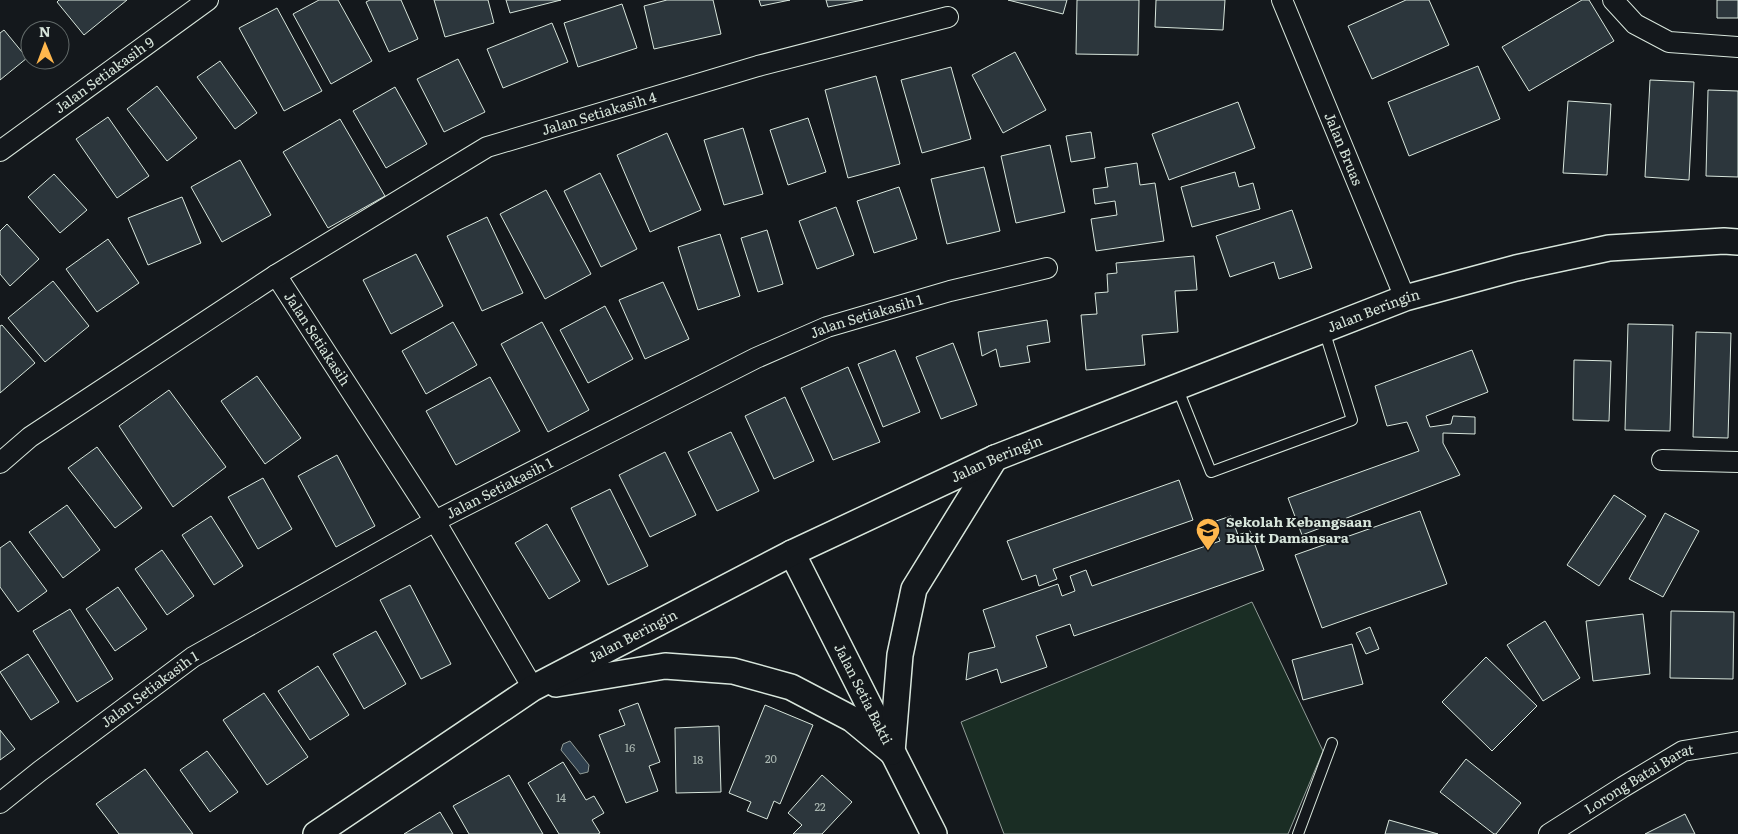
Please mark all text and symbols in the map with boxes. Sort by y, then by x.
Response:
north arrow [20,20,70,70]
text: N [39,21,51,41]
street label: Jalan Setiakasih 9 [50,31,158,117]
street label: Jalan Setiakasih 4 [539,86,659,139]
street label: Jalan Bruas [1320,109,1368,188]
street label: Jalan Beringin [1324,283,1422,336]
street label: Jalan Setiakasih [280,287,356,389]
street label: Jalan Setiakasih 1 [806,288,925,342]
street label: Jalan Beringin [947,430,1045,486]
street label: Jalan Setiakasih 1 [442,452,556,523]
place label: Sekolah Kebangsaan Bukit Damansara [1226,511,1372,547]
school or university icon: Sekolah Kebangsaan Bukit Damansara [1195,517,1221,551]
street label: Jalan Beringin [584,604,680,667]
street label: Jalan Setia Bakti [830,640,898,748]
street label: Jalan Setiakasih 1 [96,645,202,731]
street label: Lorong Batai Barat [1580,738,1695,818]
house number: 16 [625,739,635,755]
house number: 20 [765,750,777,766]
house number: 18 [693,751,703,767]
house number: 14 [556,789,566,805]
house number: 22 [814,798,826,814]

